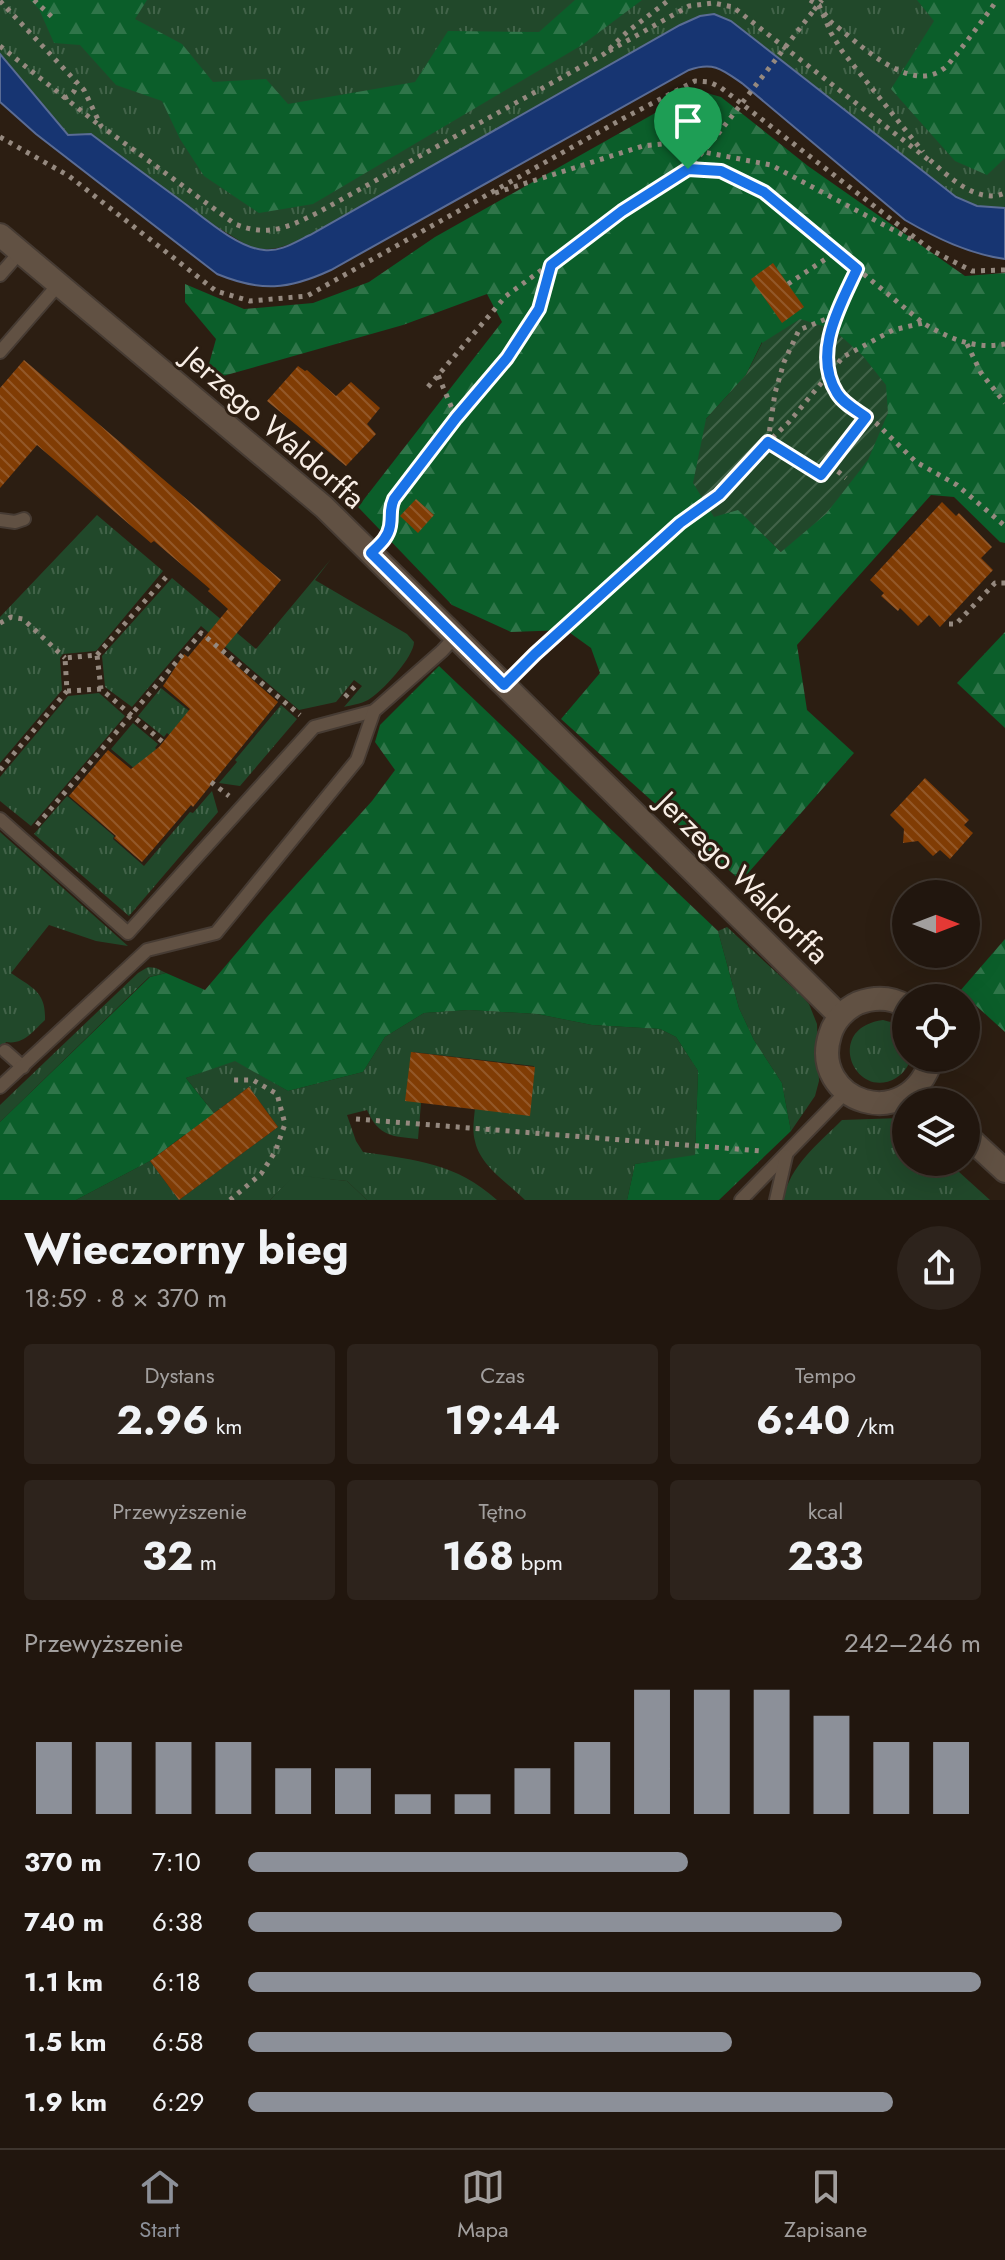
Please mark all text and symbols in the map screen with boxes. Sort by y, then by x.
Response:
pin [654,87,722,169]
icon: arrive [666,99,710,143]
street label: Jerzego Waldorffa [171,334,375,519]
street label: Jerzego Waldorffa [645,779,839,974]
north arrow [892,880,980,968]
map controls [892,880,980,1176]
button: locate [892,984,980,1072]
button: layers [892,1088,980,1176]
text: Wieczorny bieg [24,1217,349,1281]
button: share [897,1226,981,1310]
text: 18:59 · 8 × 370 m [24,1279,227,1317]
text: Dystans [144,1359,215,1391]
text: Czas [480,1359,525,1391]
text: Tempo [795,1359,856,1391]
text: 2.96 [116,1391,209,1449]
text: 19:44 [445,1391,560,1449]
text: 6:40 [756,1391,850,1449]
text: km [209,1410,243,1442]
text: /km [850,1410,895,1442]
text: Przewyższenie [112,1495,247,1527]
text: Tętno [478,1495,527,1527]
text: kcal [808,1495,843,1527]
text: 32 [142,1527,193,1585]
text: 168 [442,1527,514,1585]
text: 233 [788,1527,863,1585]
text: m [193,1546,217,1578]
text: bpm [514,1546,563,1578]
text: Przewyższenie [24,1624,183,1662]
text: 242–246 m [844,1624,981,1662]
text: 370 m [24,1843,102,1881]
text: 7:10 [152,1843,201,1881]
text: 740 m [24,1903,104,1941]
text: 6:38 [152,1903,203,1941]
text: 1.1 km [24,1963,103,2001]
text: 6:18 [152,1963,201,2001]
text: 1.5 km [24,2023,107,2061]
text: 6:58 [152,2023,204,2061]
text: 1.9 km [24,2083,107,2121]
text: 6:29 [152,2083,205,2121]
tab: Start [138,2165,182,2245]
tab: Mapa [457,2165,509,2245]
tab: Zapisane [784,2165,867,2245]

